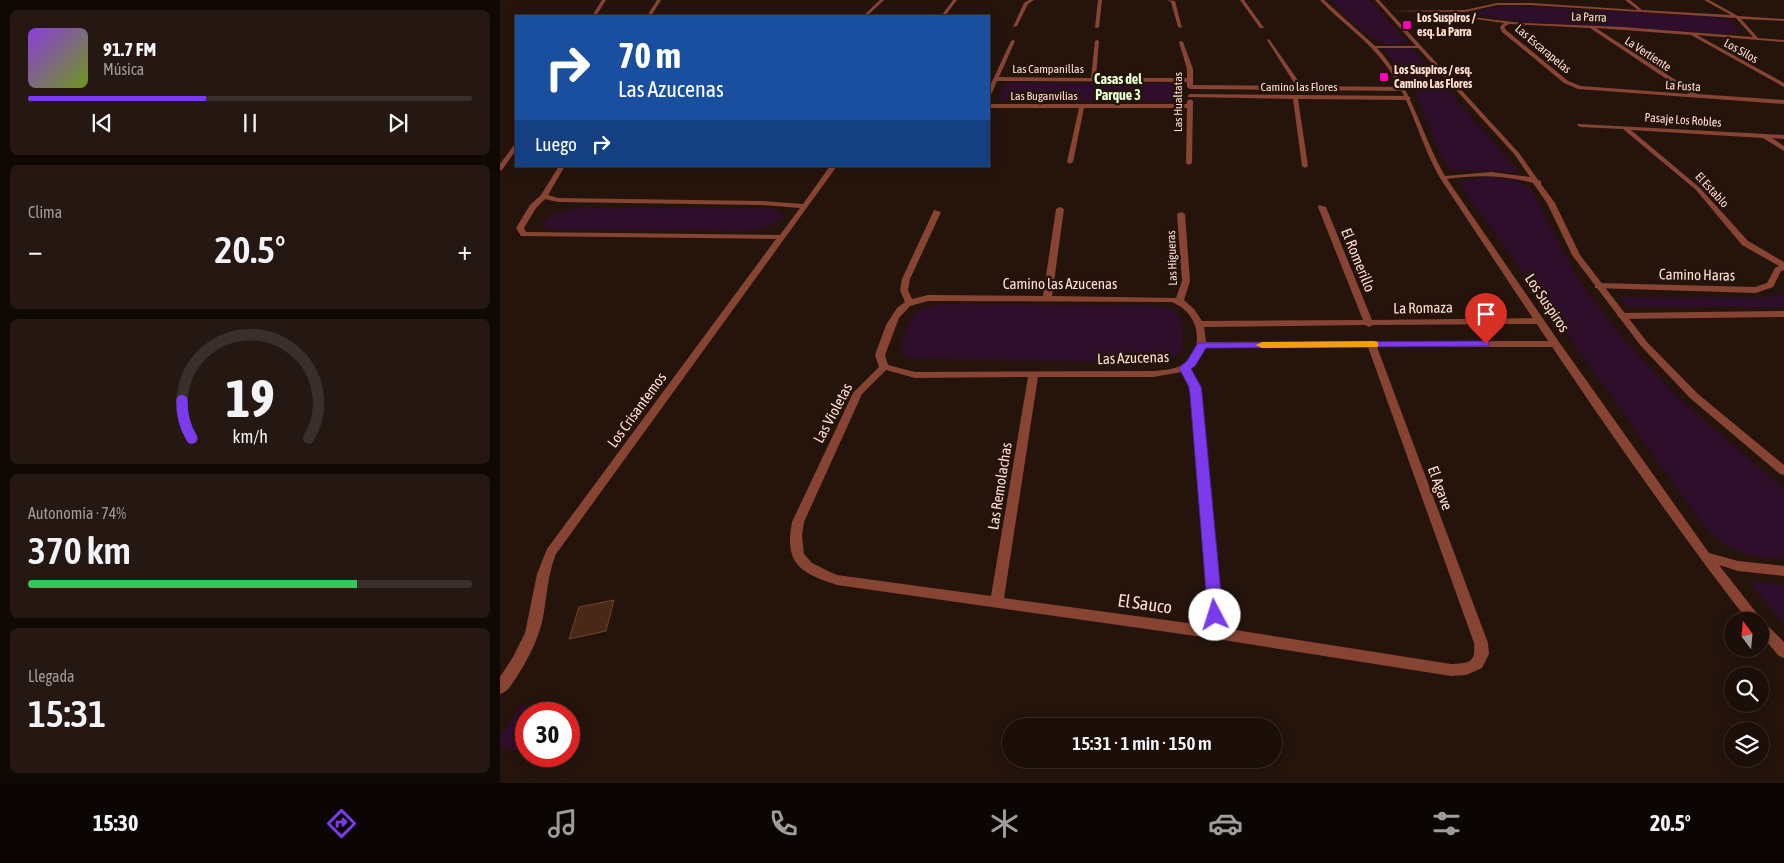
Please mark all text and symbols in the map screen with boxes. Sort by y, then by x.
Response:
street label: La Parra [1571,9,1607,25]
place label: Los Suspiros / esq. La Parra [1417,11,1477,39]
marker: Los Suspiros / esq. La Parra [1401,19,1413,31]
street label: Las Escarapelas [1512,22,1574,76]
street label: La Vertiente [1622,34,1674,74]
icon: right [535,35,600,100]
text: 70 m [618,35,681,75]
street label: Los Silos [1721,36,1761,66]
text: 91.7 FM [103,38,156,60]
text: Música [103,60,144,78]
street label: Las Campanillas [1012,62,1084,76]
place label: Los Suspiros / esq. Camino Las Flores [1394,63,1473,91]
district label: Casas del Parque 3 [1094,71,1142,103]
marker: Los Suspiros / esq. Camino Las Flores [1378,71,1390,83]
street label: Las Hualtatas [1171,72,1185,132]
text: Las Azucenas [618,76,724,102]
street label: La Fusta [1665,78,1701,94]
street label: Camino las Flores [1261,80,1337,94]
street label: Las Buganvilias [1010,89,1078,103]
icon: previous [88,109,116,137]
icon: pause [236,109,264,137]
icon: next [384,109,412,137]
street label: Pasaje Los Robles [1644,110,1722,130]
icon: right [587,130,615,158]
text: Luego [535,133,577,155]
street label: El Establo [1692,170,1732,211]
text: Clima [28,203,62,221]
street label: El Romerillo [1338,225,1379,294]
text: 20.5° [215,228,285,271]
street label: Las Higueras [1164,230,1180,286]
text: − [28,234,43,266]
text: + [457,234,472,266]
street label: Camino Haras [1659,265,1735,284]
street label: Los Suspiros [1522,270,1573,335]
street label: Camino las Azucenas [1003,275,1117,292]
pin [1465,293,1507,344]
street label: La Romaza [1393,298,1453,317]
icon: arrive [1472,300,1500,328]
street label: Las Azucenas [1097,348,1169,367]
text: 19 [226,368,274,428]
street label: Los Crisantemos [604,369,669,451]
street label: Las Violetas [810,380,855,446]
text: km/h [232,426,268,447]
street label: Las Remolachas [984,441,1015,531]
street label: El Agave [1425,463,1456,512]
text: Autonomía · 74% [28,504,126,522]
text: 370 km [28,529,131,572]
position arrow [1188,588,1240,640]
street label: El Sauco [1117,589,1174,618]
north arrow [1724,612,1769,658]
map controls [1724,612,1769,767]
text: Llegada [28,667,75,685]
button: search [1724,667,1769,712]
text: 15:31 [28,692,106,735]
speed limit sign: 30 [515,702,580,767]
button: layers [1724,722,1769,767]
text: 15:31 · 1 min · 150 m [1072,732,1212,754]
icon: directions [324,806,359,841]
icon: music [545,806,580,841]
icon: phone [766,806,801,841]
icon: climate [987,806,1022,841]
icon: car [1208,806,1243,841]
icon: filters [1429,806,1464,841]
text: 15:30 [93,810,138,836]
text: 20.5° [1650,810,1691,836]

